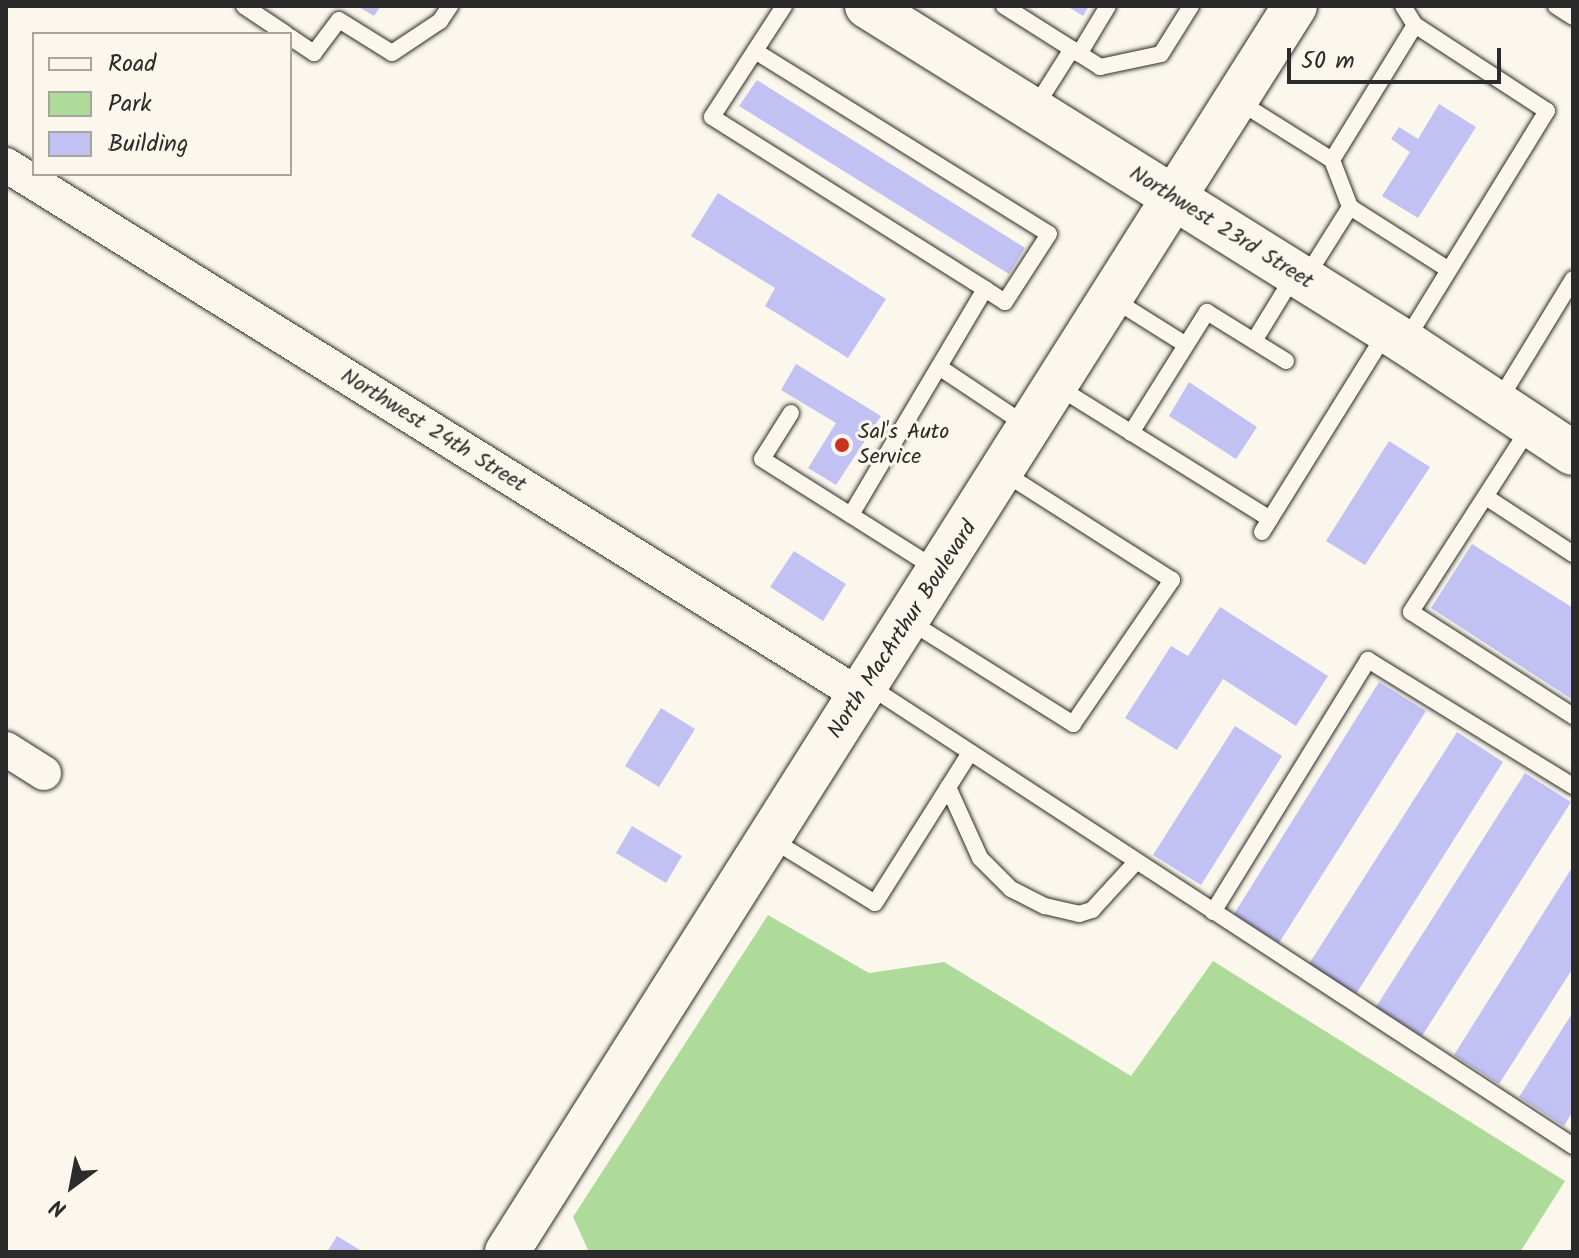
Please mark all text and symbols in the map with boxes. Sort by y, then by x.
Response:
legend [32,32,292,176]
scale bar [1291,32,1505,82]
text: 50 m [1301,42,1355,81]
text: Road [108,45,156,84]
text: Park [108,85,152,124]
text: Building [108,125,188,164]
street label: Northwest 23rd Street [1124,161,1318,295]
street label: Northwest 24th Street [335,363,531,499]
place label: Sal's Auto Service [858,419,949,470]
marker: Sal's Auto Service [833,436,851,454]
street label: North MacArthur Boulevard [823,516,983,744]
north arrow [32,1146,112,1226]
text: N [44,1188,74,1225]

